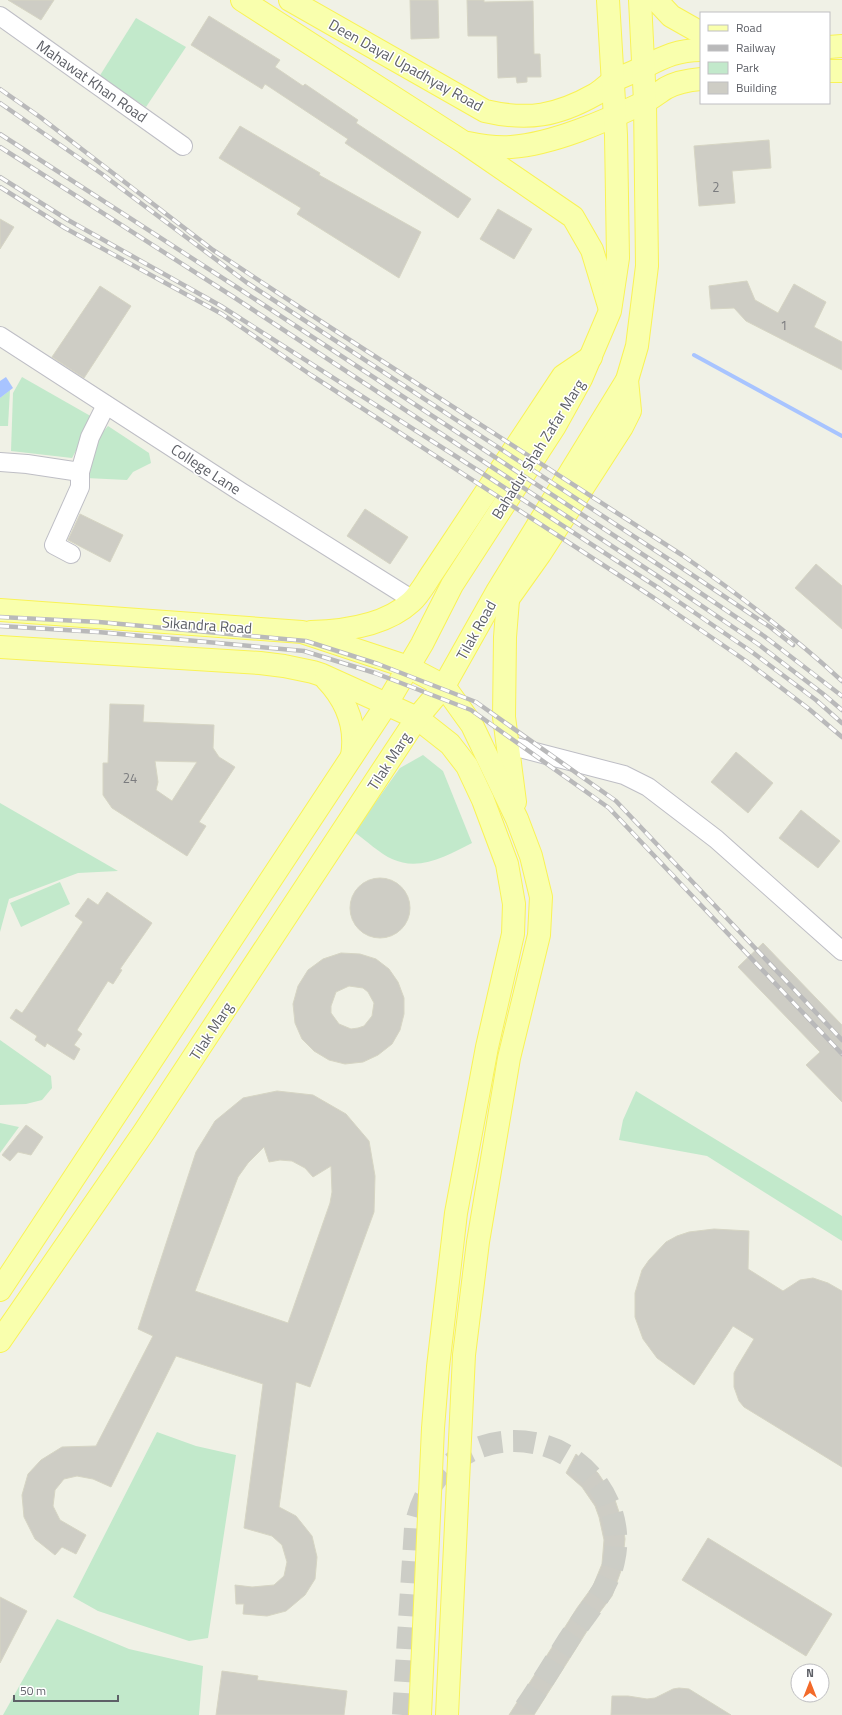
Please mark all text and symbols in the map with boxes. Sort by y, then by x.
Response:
legend [700,12,830,104]
street label: Deen Dayal Upadhyay Road [325,13,487,117]
text: Road [736,18,762,37]
street label: Mahawat Khan Road [32,34,152,128]
text: Railway [736,38,776,57]
text: Park [736,58,759,77]
text: Building [736,78,777,97]
house number: 2 [712,177,720,197]
house number: 1 [780,315,788,335]
street label: Bahadur Shah Zafar Marg [486,374,591,523]
street label: College Lane [166,438,246,500]
street label: Tilak Road [450,596,502,664]
street label: Sikandra Road [161,610,253,640]
street label: Tilak Marg [362,727,417,795]
house number: 24 [123,768,137,788]
street label: Tilak Marg [184,997,239,1065]
north arrow [790,1663,830,1703]
text: N [806,1665,814,1681]
scale bar [14,1677,118,1703]
text: 50 m [20,1681,46,1700]

